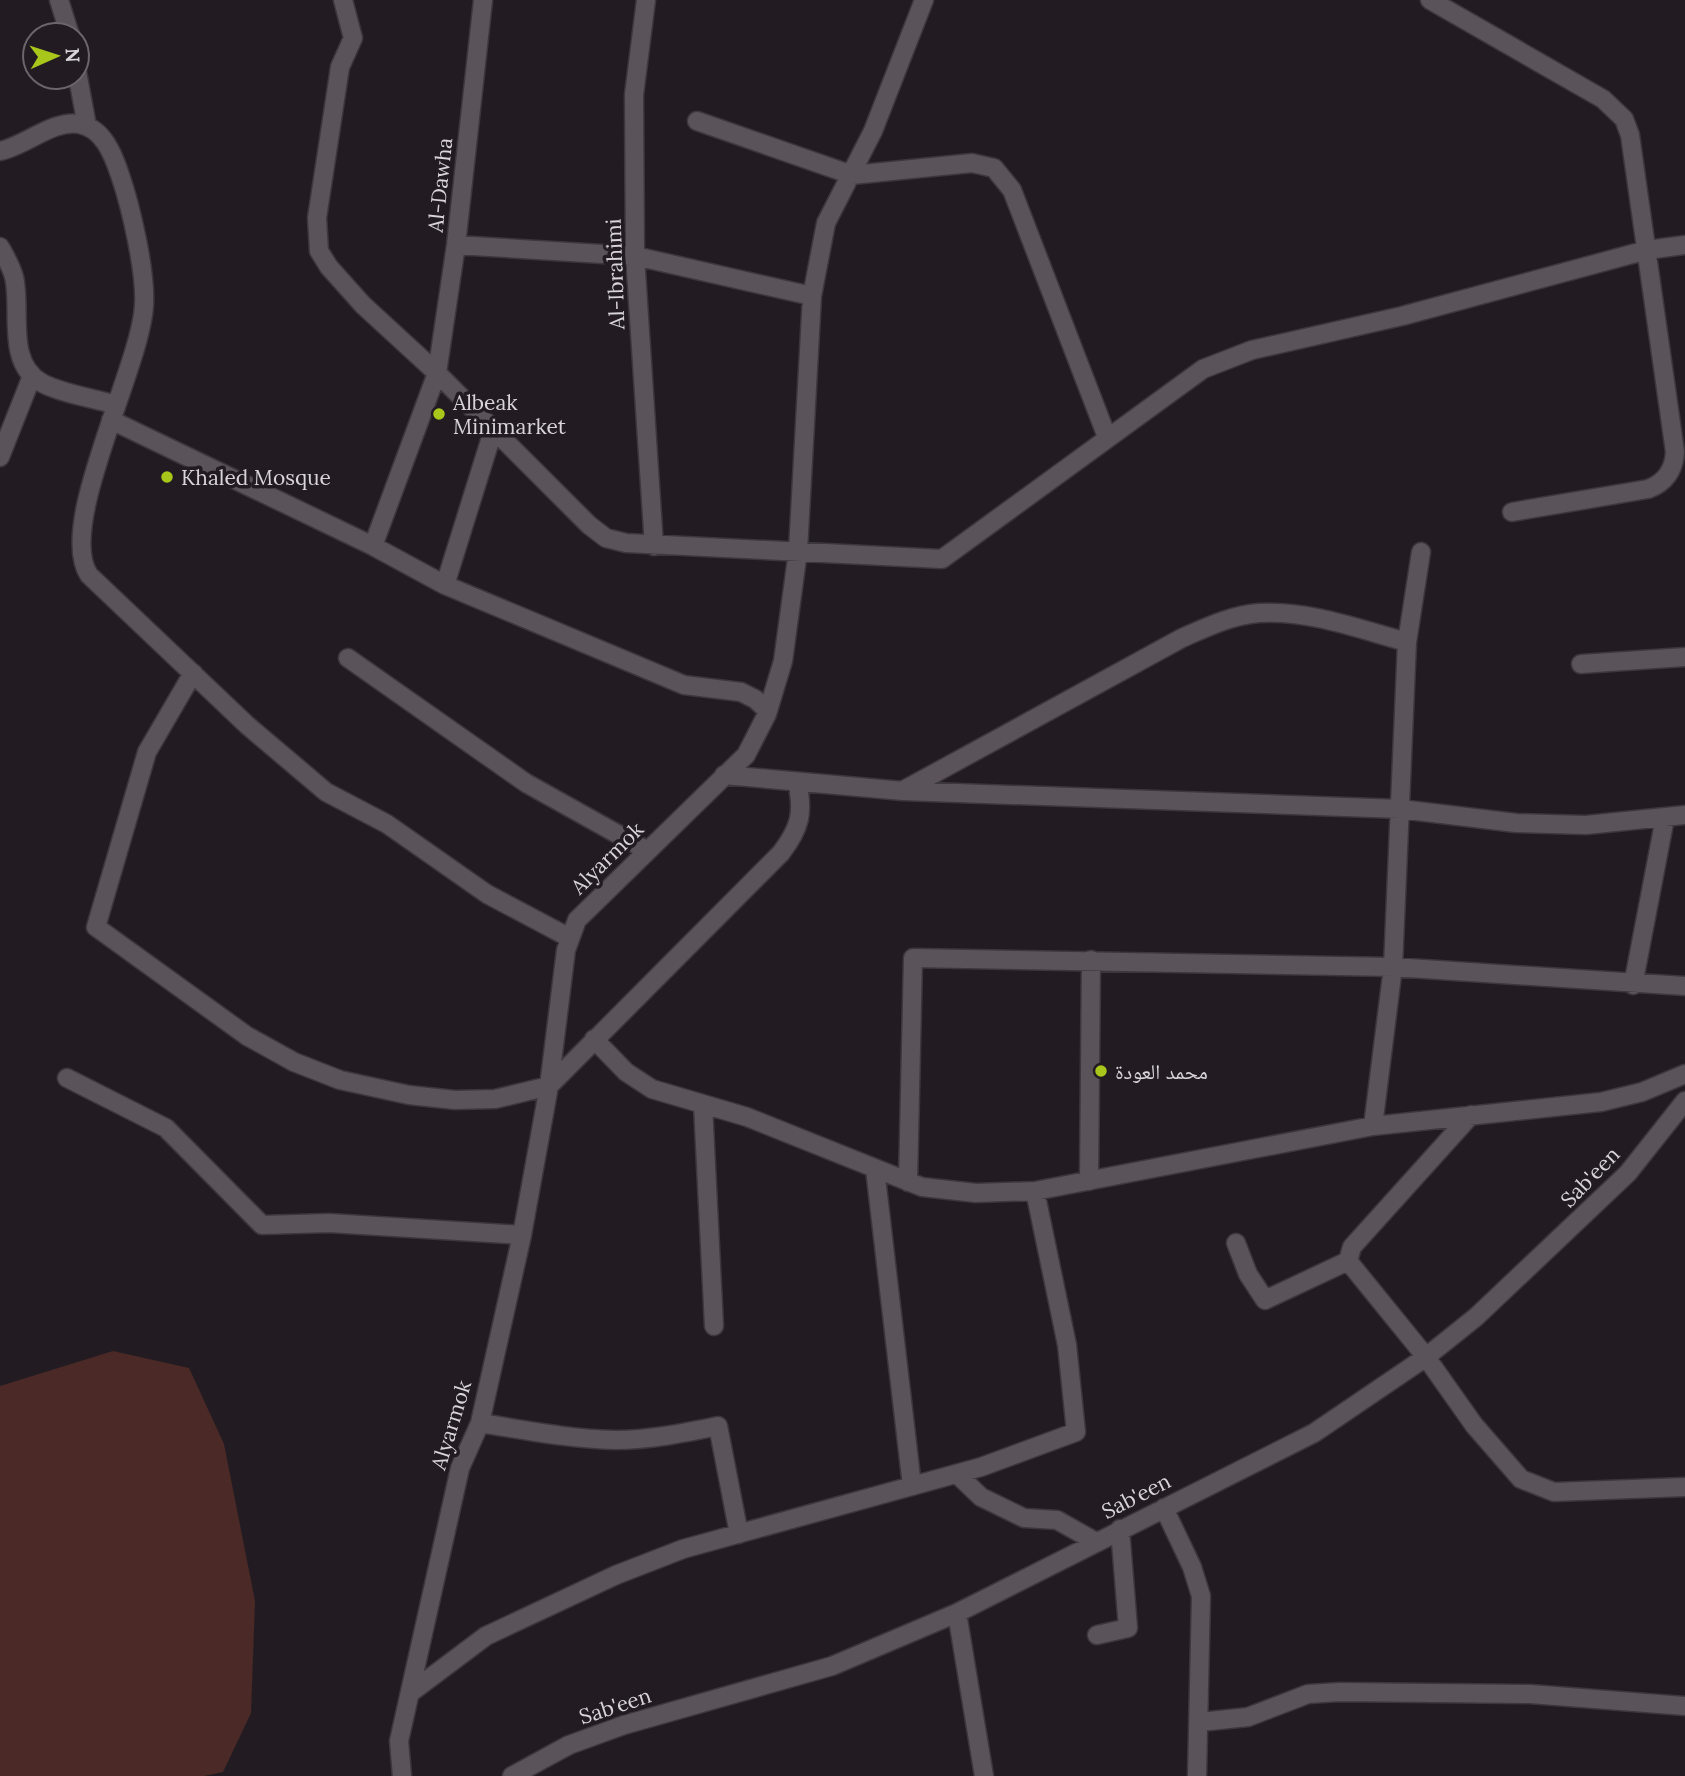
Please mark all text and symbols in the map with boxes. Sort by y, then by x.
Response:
north arrow [21,21,91,91]
text: N [61,47,85,63]
street label: Al-Dawha [421,136,458,235]
street label: Al-Ibrahimi [600,218,630,331]
place label: Albeak Minimarket [452,389,567,440]
marker: Albeak Minimarket [431,406,447,422]
place label: Khaled Mosque [181,464,331,491]
marker: Khaled Mosque [159,469,175,485]
street label: Alyarmok [564,815,650,901]
place label: محمد العودة [1115,1058,1208,1085]
marker: محمد العودة [1093,1063,1109,1079]
street label: Sab'een [1555,1141,1626,1213]
street label: Alyarmok [424,1376,478,1474]
street label: Sab'een [1097,1467,1175,1525]
street label: Sab'een [576,1682,655,1730]

